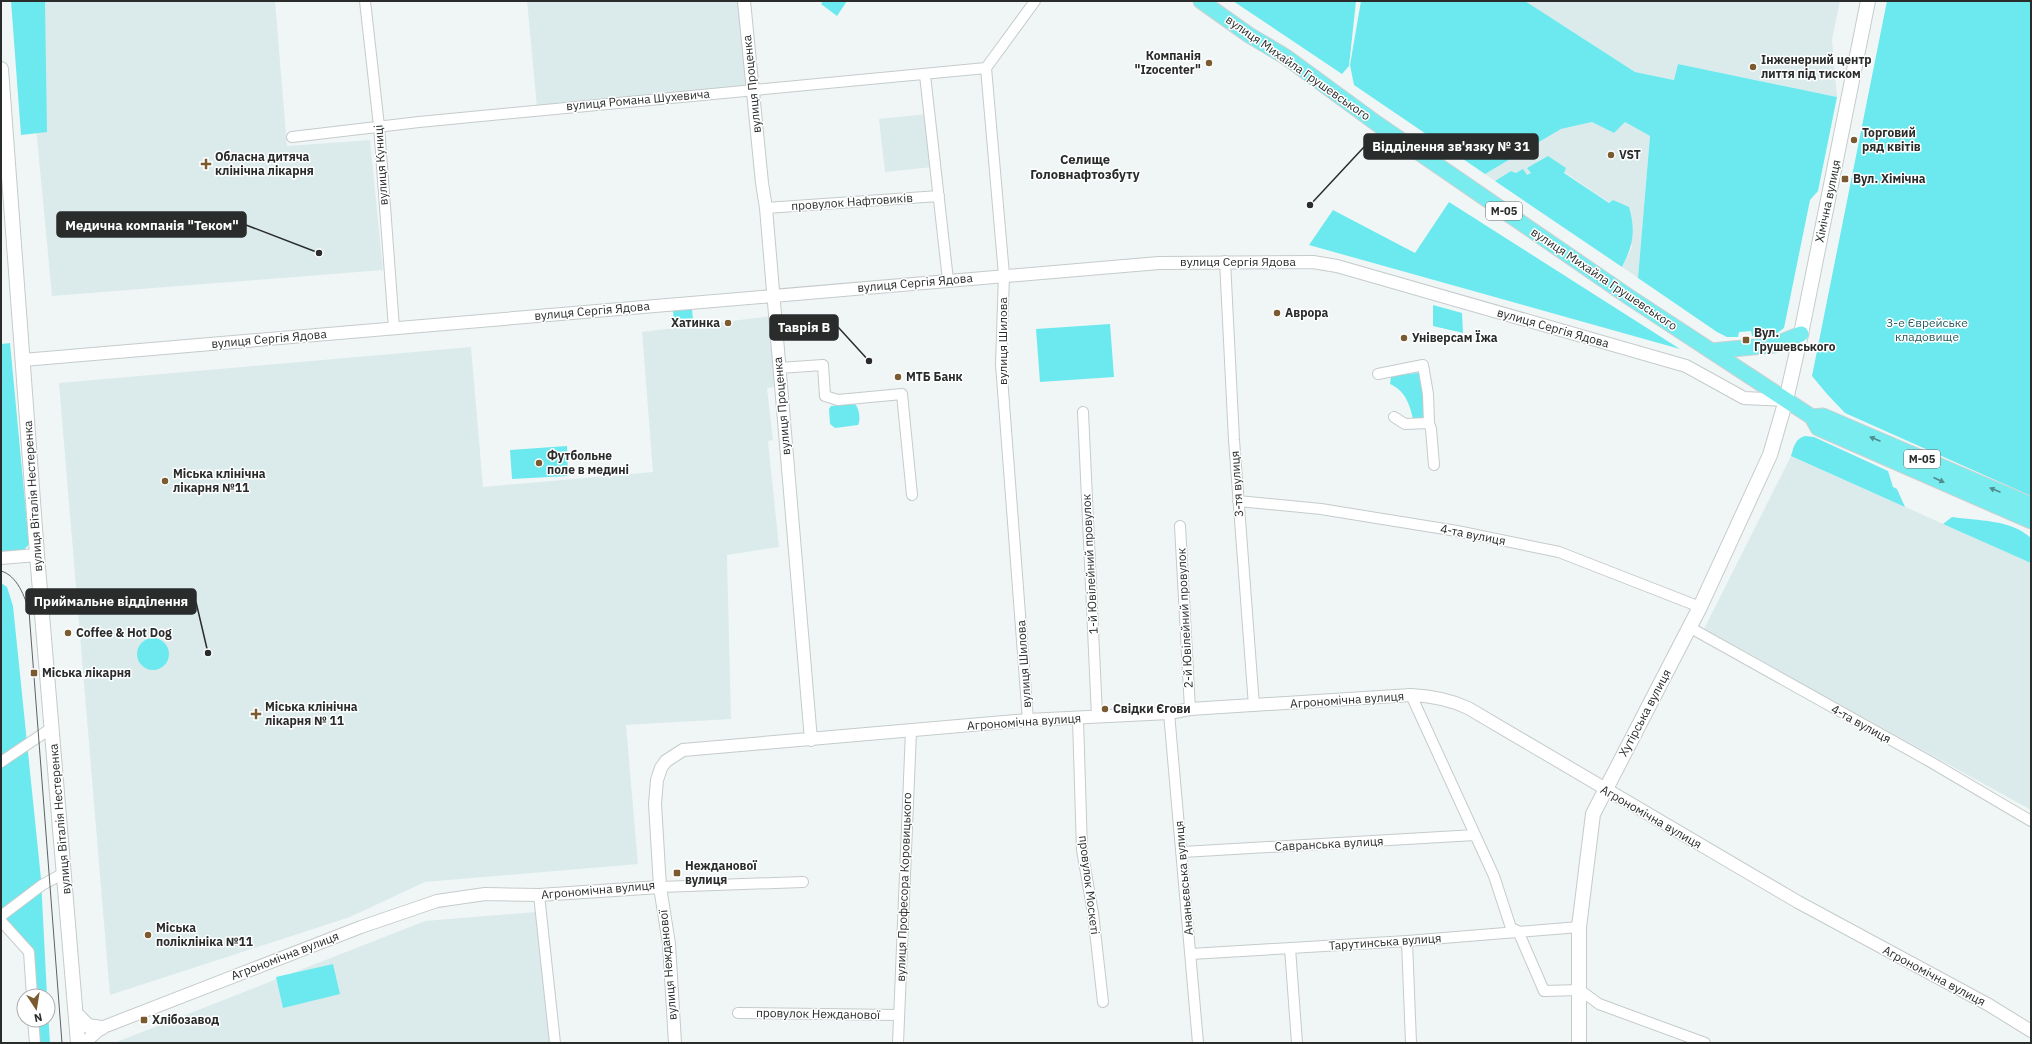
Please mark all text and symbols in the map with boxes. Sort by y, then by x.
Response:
street label: вулиця Михайла Грушевського [1223,12,1374,124]
street label: вулиця Проценка [739,34,764,134]
place label: Компанія "Izocenter" [1135,48,1201,77]
place label: Інженерний центр лиття під тиском [1761,52,1872,81]
marker: Компанія "Izocenter" [1204,58,1214,68]
marker: Інженерний центр лиття під тиском [1748,62,1758,72]
street label: вулиця Романа Шухевича [566,86,711,113]
street label: вулиця Куниці [370,124,391,206]
place label: Торговий ряд квітів [1862,125,1921,154]
callout: Відділення зв'язку № 31 [1364,134,1538,159]
marker: Торговий ряд квітів [1849,135,1859,145]
text: Відділення зв'язку № 31 [1372,138,1530,155]
place label: VST [1619,147,1641,162]
place label: Обласна дитяча клінічна лікарня [215,149,314,178]
marker: VST [1606,150,1616,160]
district label: Селище Головнафтозбуту [1030,151,1140,183]
marker: Обласна дитяча клінічна лікарня [200,158,212,170]
street label: Хімічна вулиця [1811,158,1844,244]
place label: Вул. Хімічна [1853,171,1926,186]
marker: Вул. Хімічна [1840,174,1850,184]
street label: провулок Нафтовиків [791,190,913,213]
road number: М-05 [1486,202,1522,220]
callout: Медична компанія "Теком" [57,212,246,237]
text: Медична компанія "Теком" [65,217,239,234]
street label: вулиця Михайла Грушевського [1528,224,1680,333]
street label: вулиця Сергія Ядова [1180,254,1296,269]
street label: вулиця Сергія Ядова [857,270,974,295]
street label: вулиця Шилова [995,297,1010,385]
street label: вулиця Сергія Ядова [534,298,651,323]
street label: вулиця Сергія Ядова [1495,304,1611,351]
place label: Аврора [1285,305,1328,320]
marker: Аврора [1272,308,1282,318]
place label: Хатинка [671,315,720,330]
callout: Таврія В [770,315,838,340]
park label: 3-е Єврейське кладовище [1886,315,1968,344]
marker: Хатинка [723,318,733,328]
text: Таврія В [778,319,831,336]
place label: Вул. Грушевського [1754,325,1836,354]
street label: вулиця Сергія Ядова [211,326,328,351]
place label: Універсам Їжа [1412,330,1498,345]
marker: Універсам Їжа [1399,333,1409,343]
marker: Вул. Грушевського [1741,335,1751,345]
street label: вулиця Проценка [770,356,793,456]
place label: МТБ Банк [906,369,963,384]
marker: МТБ Банк [893,372,903,382]
street label: вулиця Віталія Нестеренка [20,419,45,572]
one-way arrow [1870,436,1881,442]
place label: Футбольне поле в медині [547,448,629,477]
street label: 3-тя вулиця [1227,450,1246,518]
road number: М-05 [1904,450,1940,468]
marker: Футбольне поле в медині [534,458,544,468]
place label: Міська клінічна лікарня №11 [173,466,266,495]
marker: Міська клінічна лікарня №11 [160,476,170,486]
one-way arrow [1934,478,1946,484]
one-way arrow [1990,487,2001,493]
street label: 1-й Ювілейний провулок [1078,493,1101,635]
street label: 4-та вулиця [1439,521,1507,548]
street label: 2-й Ювілейний провулок [1173,547,1196,689]
callout: Приймальне відділення [26,589,196,614]
text: Приймальне відділення [34,593,188,610]
street label: вулиця Шилова [1013,619,1034,708]
place label: Coffee & Hot Dog [76,625,172,640]
marker: Coffee & Hot Dog [63,628,73,638]
place label: Міська лікарня [42,665,131,680]
street label: Хутірська вулиця [1615,667,1674,759]
marker: Міська лікарня [29,668,39,678]
street label: Агрономічна вулиця [1289,688,1405,711]
place label: Міська клінічна лікарня № 11 [265,699,358,728]
place label: Свідки Єгови [1113,701,1191,716]
street label: 4-та вулиця [1829,701,1894,746]
marker: Свідки Єгови [1100,704,1110,714]
marker: Міська клінічна лікарня № 11 [250,708,262,720]
street label: Агрономічна вулиця [966,710,1082,733]
street label: вулиця Віталія Нестеренка [45,742,74,895]
street label: Агрономічна вулиця [1598,781,1705,852]
street label: вулиця Професора Коровицького [893,792,914,982]
street label: Ананьєвська вулиця [1171,820,1196,936]
street label: Савранська вулиця [1274,833,1384,854]
street label: провулок Москеті [1076,834,1103,935]
place label: Нежданової вулиця [685,858,757,887]
marker: Нежданової вулиця [672,868,682,878]
street label: Агрономічна вулиця [540,877,656,902]
street label: вулиця Нежданової [655,908,680,1021]
place label: Міська поліклініка №11 [156,920,253,949]
street label: Агрономічна вулиця [229,928,341,983]
marker: Міська поліклініка №11 [143,930,153,940]
street label: Тарутинська вулиця [1328,930,1442,953]
street label: Агрономічна вулиця [1880,942,1988,1009]
north arrow [16,988,56,1028]
street label: провулок Нежданової [756,1005,881,1022]
text: N [33,1010,43,1025]
place label: Хлібозавод [152,1012,219,1027]
marker: Хлібозавод [139,1015,149,1025]

